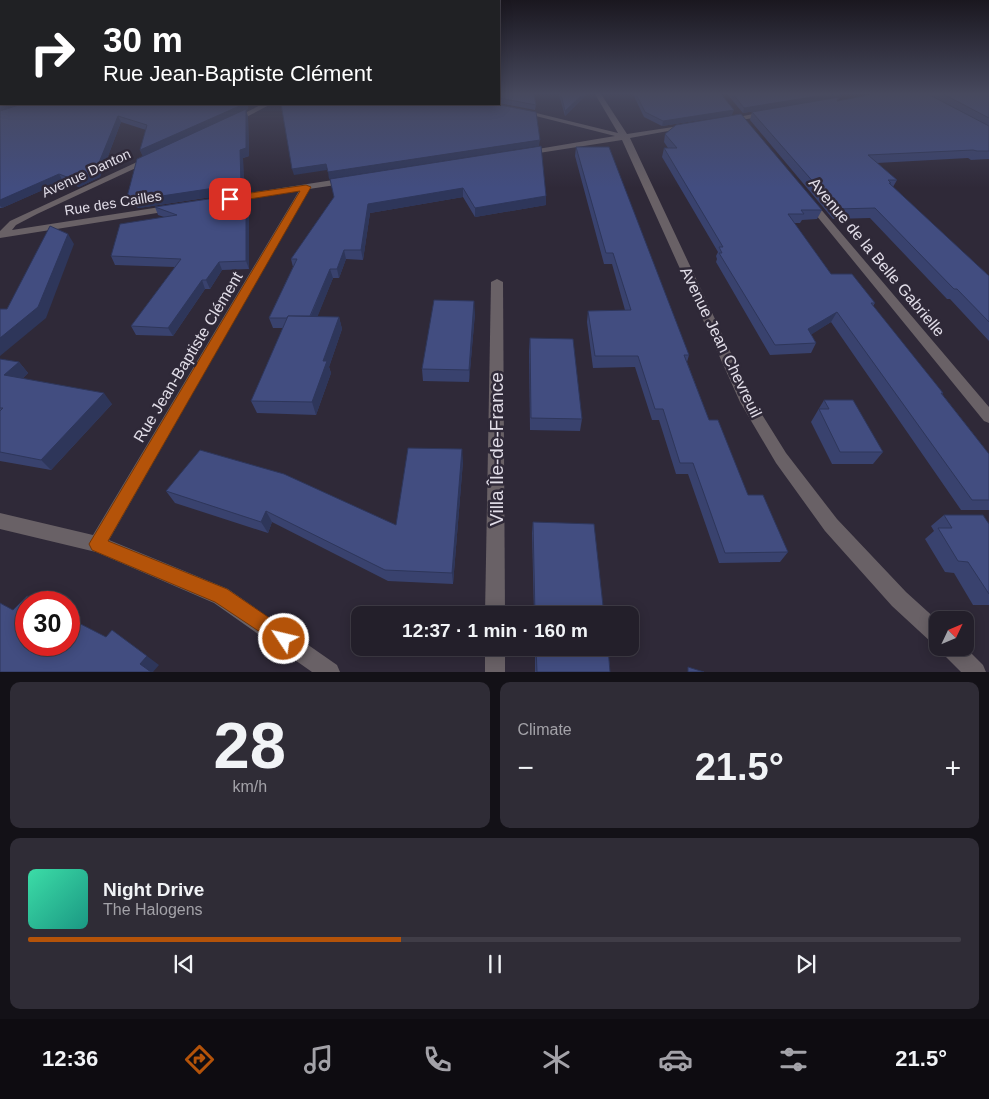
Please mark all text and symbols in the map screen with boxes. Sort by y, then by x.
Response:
icon: right [20,20,85,85]
text: 30 m [103,20,183,59]
text: Rue Jean-Baptiste Clément [103,61,372,86]
street label: Avenue Danton [39,145,133,201]
street label: Avenue de la Belle Gabrielle [806,174,948,340]
pin [209,178,251,220]
icon: arrive [216,185,244,213]
street label: Rue des Cailles [63,187,163,219]
street label: Avenue Jean Chevreuil [677,264,765,420]
street label: Rue Jean-Baptiste Clément [130,268,246,445]
street label: Villa Île-de-France [486,372,507,526]
speed limit sign: 30 [15,591,80,656]
north arrow [929,611,974,656]
map controls [929,611,974,656]
position arrow [257,612,309,664]
text: 12:37 · 1 min · 160 m [402,620,588,641]
text: 28 [214,709,286,782]
text: Climate [518,721,572,738]
text: 21.5° [695,746,784,788]
text: − [518,752,534,783]
text: + [945,752,961,783]
text: km/h [232,778,267,795]
text: Night Drive [103,879,204,900]
text: The Halogens [103,901,203,918]
icon: previous [170,950,198,978]
icon: pause [481,950,509,978]
icon: next [792,950,820,978]
icon: directions [182,1042,217,1077]
icon: music [301,1042,336,1077]
icon: phone [420,1042,455,1077]
icon: climate [539,1042,574,1077]
icon: car [658,1042,693,1077]
icon: filters [776,1042,811,1077]
text: 12:36 [42,1046,98,1071]
text: 21.5° [895,1046,947,1071]

